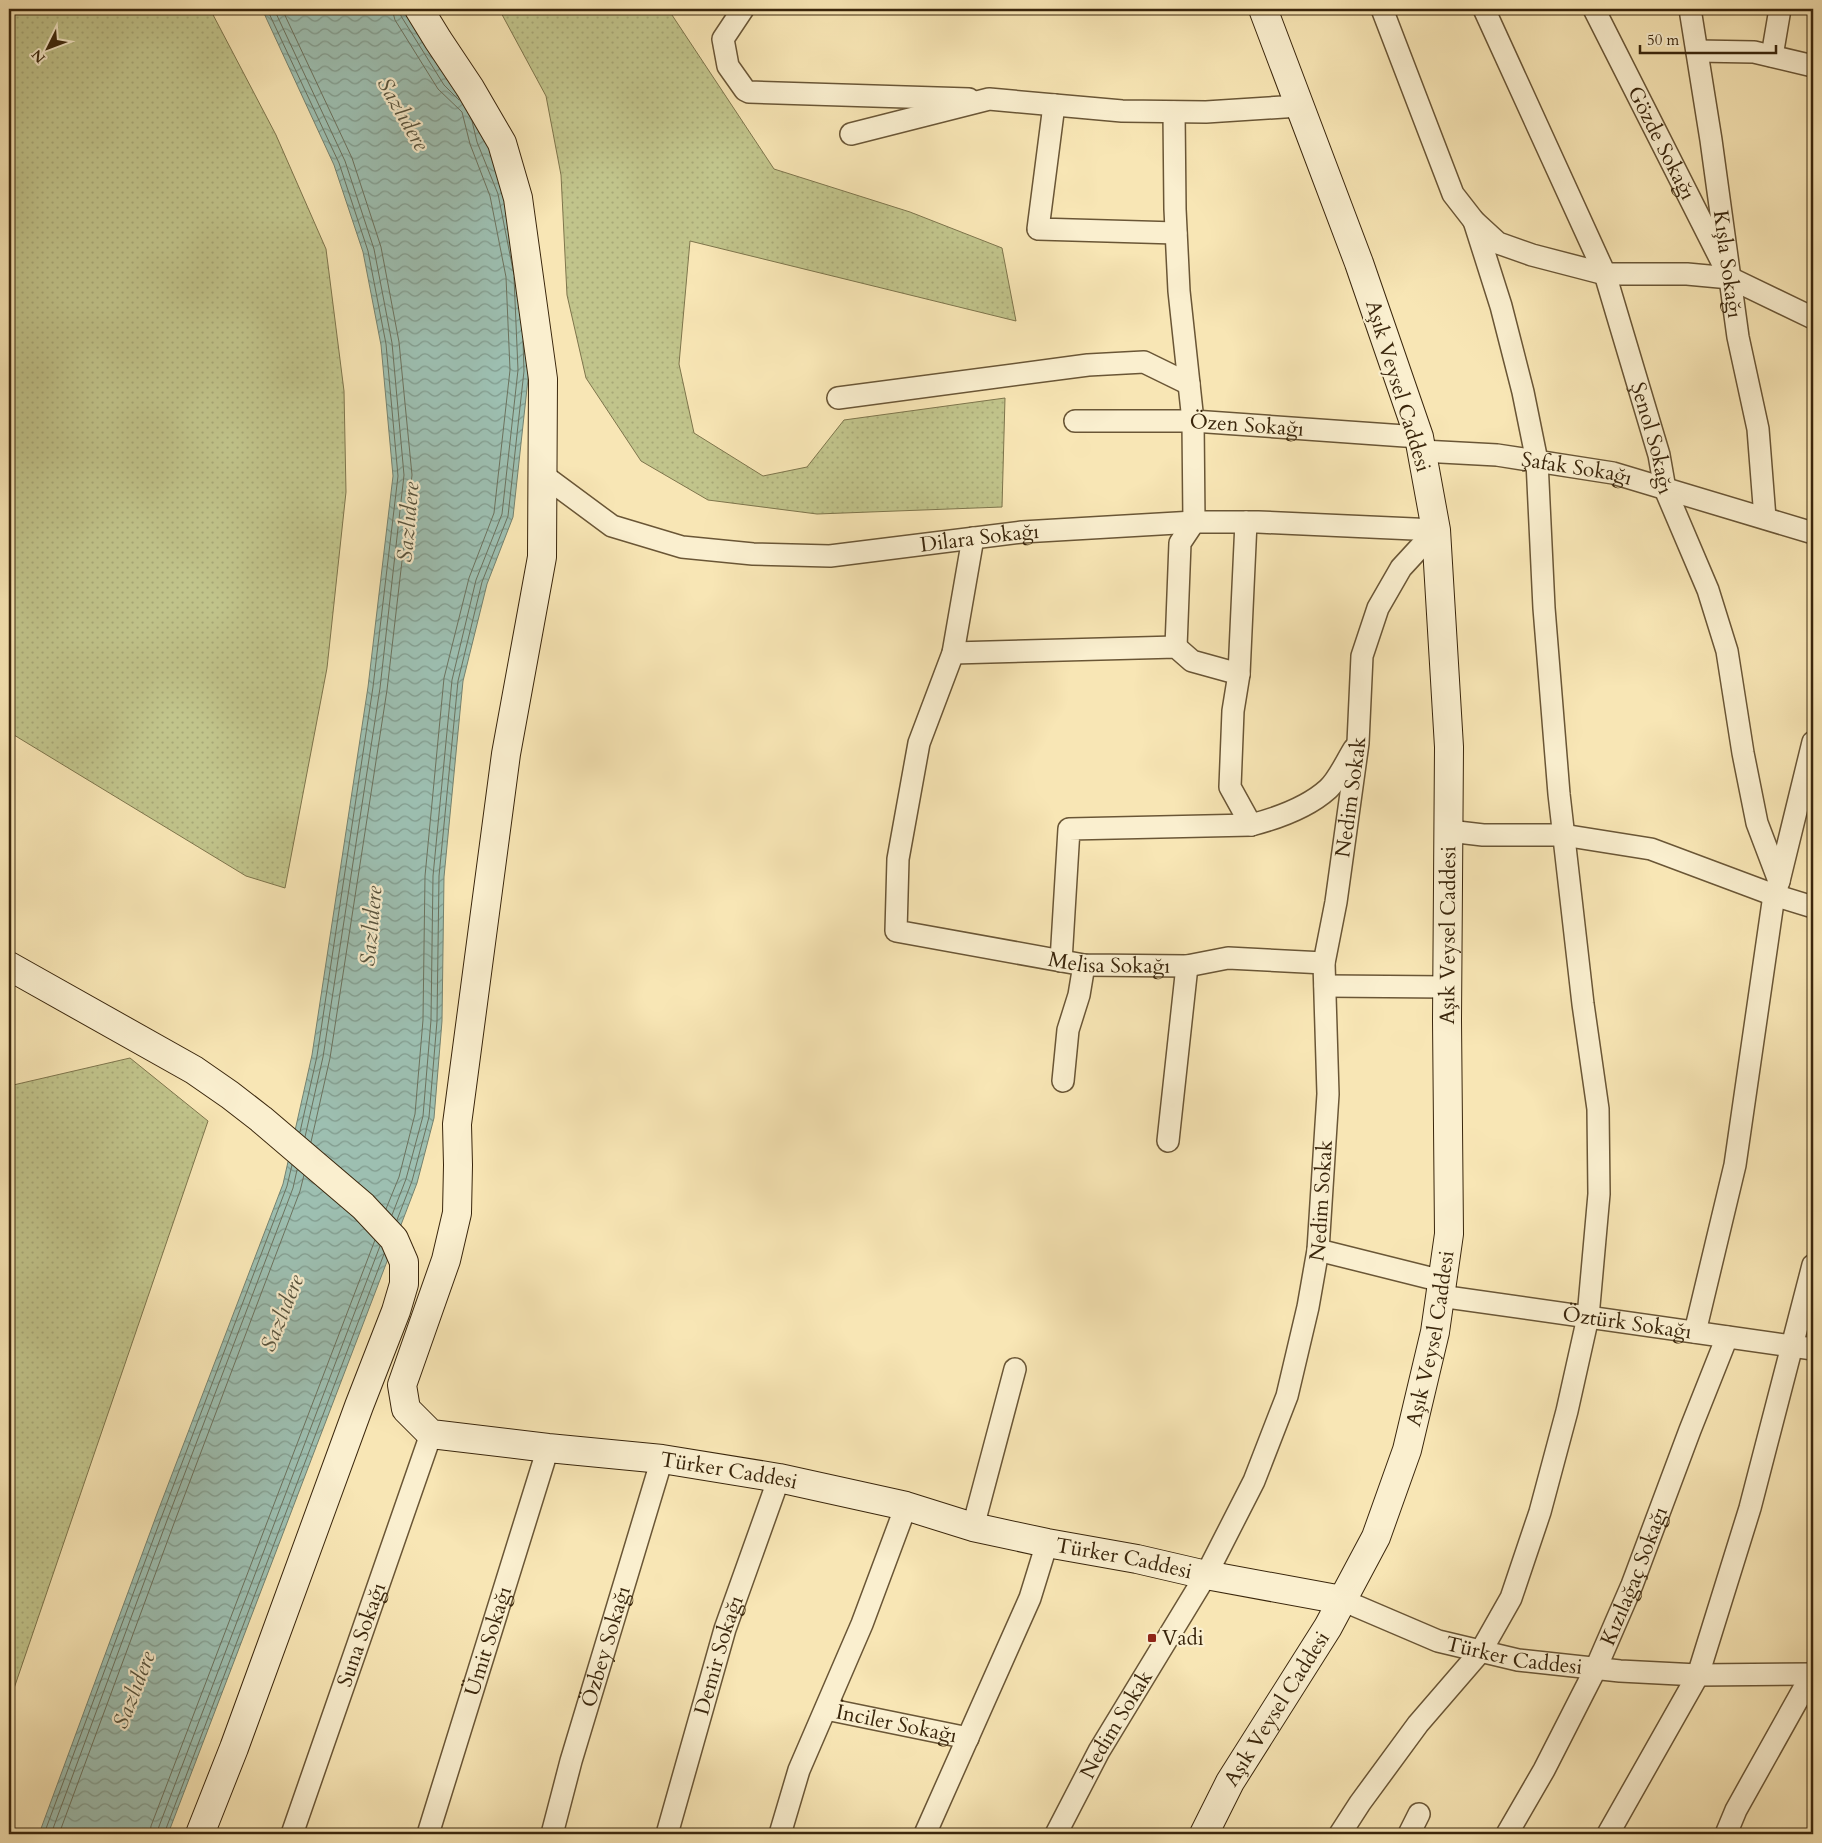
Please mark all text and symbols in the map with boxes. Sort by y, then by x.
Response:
north arrow [22,22,72,72]
scale bar [1640,22,1776,54]
text: 50 m [1647,30,1679,50]
text: N [28,45,50,67]
water label: Sazlıdere [370,72,436,157]
street label: Gözde Sokağı [1621,81,1703,205]
street label: Kışla Sokağı [1706,208,1750,320]
street label: Aşık Veysel Caddesi [1358,297,1438,476]
street label: Şenol Sokağı [1624,379,1680,499]
street label: Özen Sokağı [1189,406,1305,443]
street label: Şafak Sokağı [1519,444,1636,493]
water label: Sazlıdere [390,480,426,563]
street label: Dilara Sokağı [918,517,1040,559]
street label: Nedim Sokak [1328,735,1373,859]
street label: Aşık Veysel Caddesi [1432,846,1463,1024]
water label: Sazlıdere [353,884,389,967]
street label: Melisa Sokağı [1046,944,1170,980]
street label: Nedim Sokak [1302,1138,1340,1264]
street label: Aşık Veysel Caddesi [1399,1249,1461,1429]
water label: Sazlıdere [253,1270,311,1356]
street label: Öztürk Sokağı [1561,1299,1694,1346]
street label: Türker Caddesi [658,1444,801,1496]
street label: Kızılağaç Sokağı [1593,1502,1675,1650]
street label: Türker Caddesi [1053,1530,1195,1586]
street label: Suna Sokağı [330,1579,393,1691]
street label: Özbey Sokağı [574,1582,637,1711]
street label: Ümit Sokağı [457,1583,519,1699]
street label: Demir Sokağı [687,1591,750,1718]
place label: Vadi [1162,1624,1204,1653]
street label: Aşık Veysel Caddesi [1216,1625,1336,1792]
street label: Türker Caddesi [1443,1629,1584,1681]
marker: Vadi [1146,1632,1158,1644]
water label: Sazlıdere [106,1647,163,1733]
street label: Nedim Sokak [1073,1664,1160,1784]
street label: İnciler Sokağı [834,1697,960,1750]

